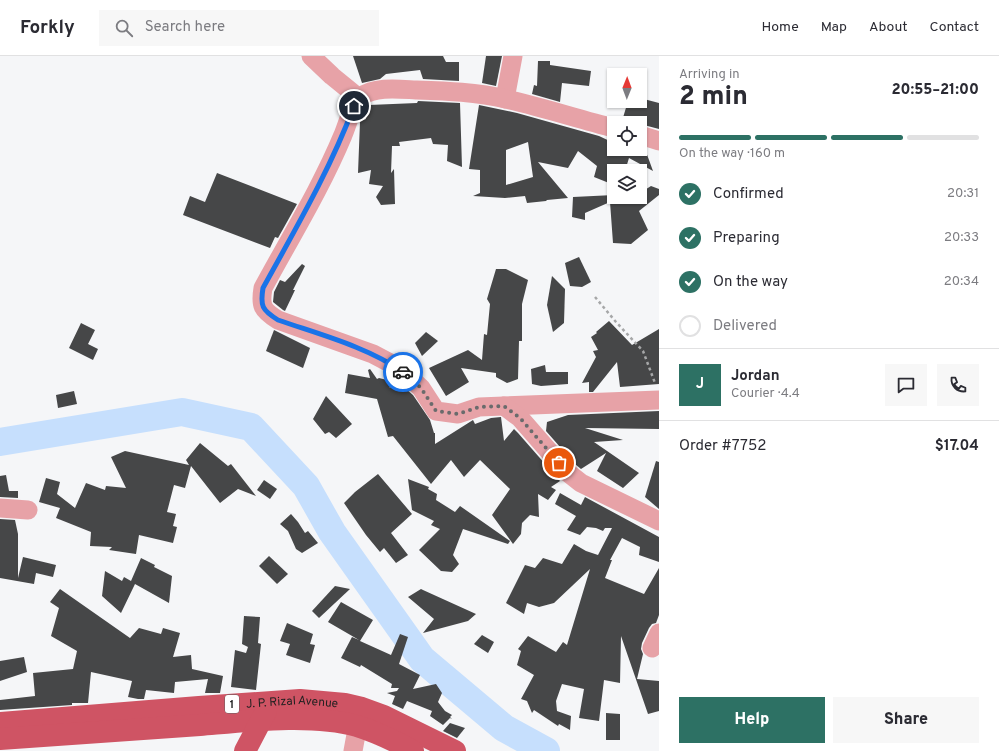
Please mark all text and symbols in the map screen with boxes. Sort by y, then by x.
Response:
search box [99,10,379,46]
text: Forkly [20,16,75,40]
icon: search [113,17,135,39]
text: Search here [145,18,225,37]
text: Home [762,19,799,36]
text: Map [821,19,847,36]
text: About [869,19,908,36]
text: Contact [930,19,979,36]
text: Arriving in [679,67,740,83]
north arrow [607,68,647,108]
map controls [607,68,647,204]
text: 2 min [679,81,748,114]
text: 20:55–21:00 [891,81,979,100]
pin [337,89,371,123]
icon: home [343,95,365,117]
button: locate [607,116,647,156]
text: On the way · 160 m [679,146,785,162]
button: layers [607,164,647,204]
icon: check [679,183,701,205]
text: Confirmed [713,185,784,204]
text: 20:31 [947,186,979,202]
icon: check [679,227,701,249]
text: Preparing [713,229,780,248]
text: 20:33 [944,230,979,246]
icon: check [679,271,701,293]
text: On the way [713,273,788,292]
text: 20:34 [944,274,979,290]
text: Delivered [713,317,777,336]
courier [383,352,423,392]
icon: car [392,361,414,383]
button: chat [885,364,927,406]
button: phone [937,364,979,406]
text: Jordan [731,367,780,386]
text: J [696,375,704,394]
text: Courier · 4.4 [731,386,800,402]
text: Order #7752 [679,437,766,456]
text: $17.04 [935,437,979,456]
pin [542,446,576,480]
icon: bag [548,452,570,474]
street label: J. P. Rizal Avenue [246,693,339,713]
road number: 1 [225,695,239,713]
button: Help [679,697,825,743]
button: Share [833,697,979,743]

